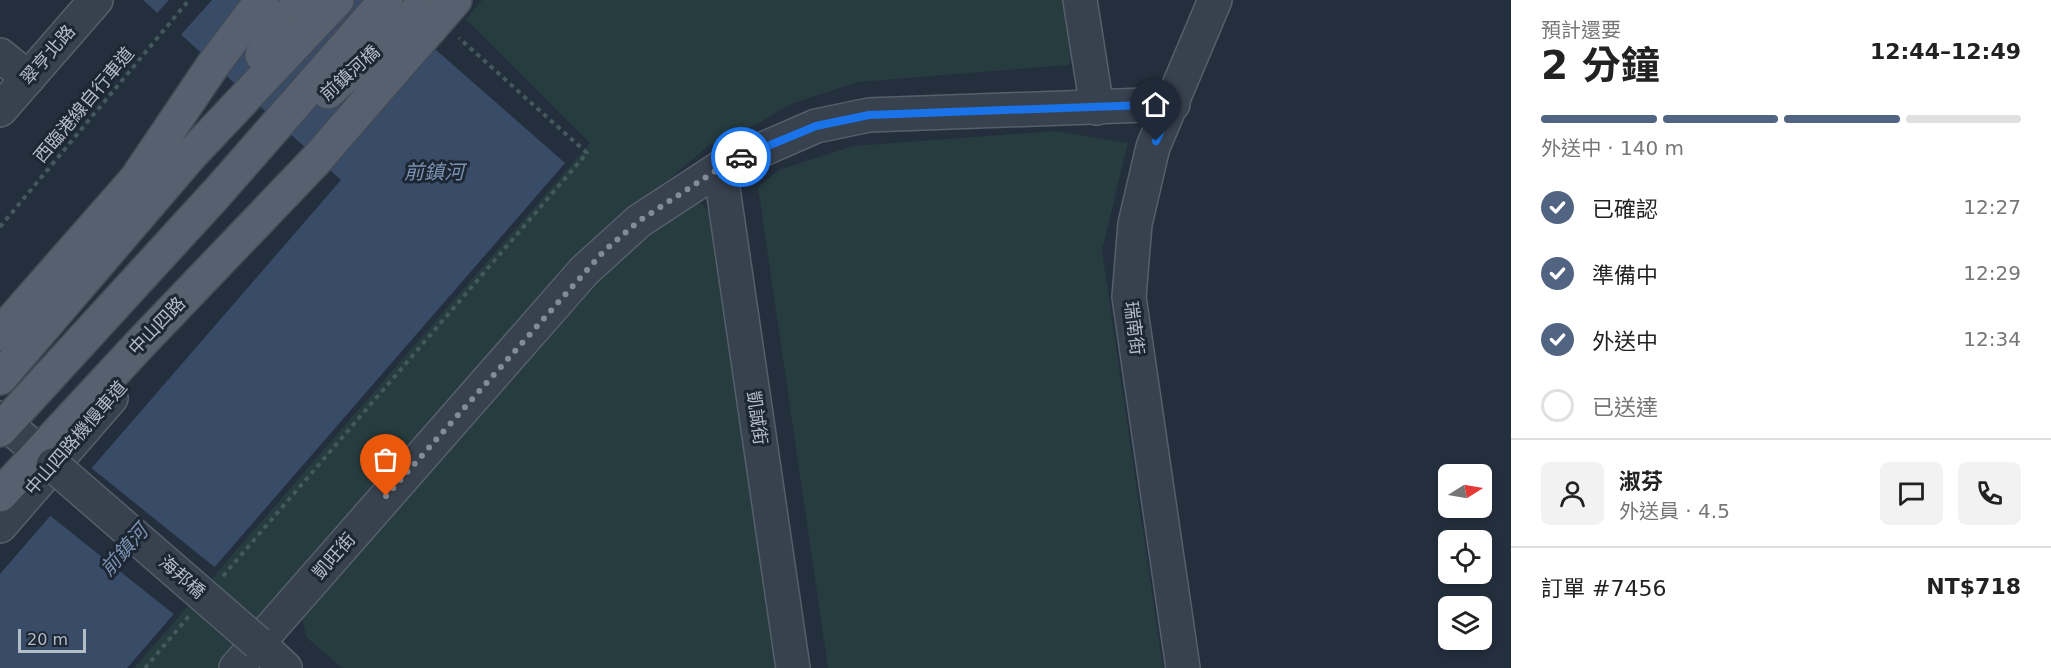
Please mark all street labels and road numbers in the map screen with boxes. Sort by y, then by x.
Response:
street label: 翠亨北路 [16,21,79,89]
street label: 前鎮河橋 [316,41,383,105]
street label: 西臨港線自行車道 [29,43,138,167]
street label: 中山四路 [124,292,189,359]
street label: 瑞南街 [1121,300,1148,356]
street label: 中山四路機慢車道 [20,376,131,499]
street label: 凱誠街 [743,390,772,446]
street label: 凱旺街 [308,528,359,583]
street label: 海邦橋 [155,551,210,602]

